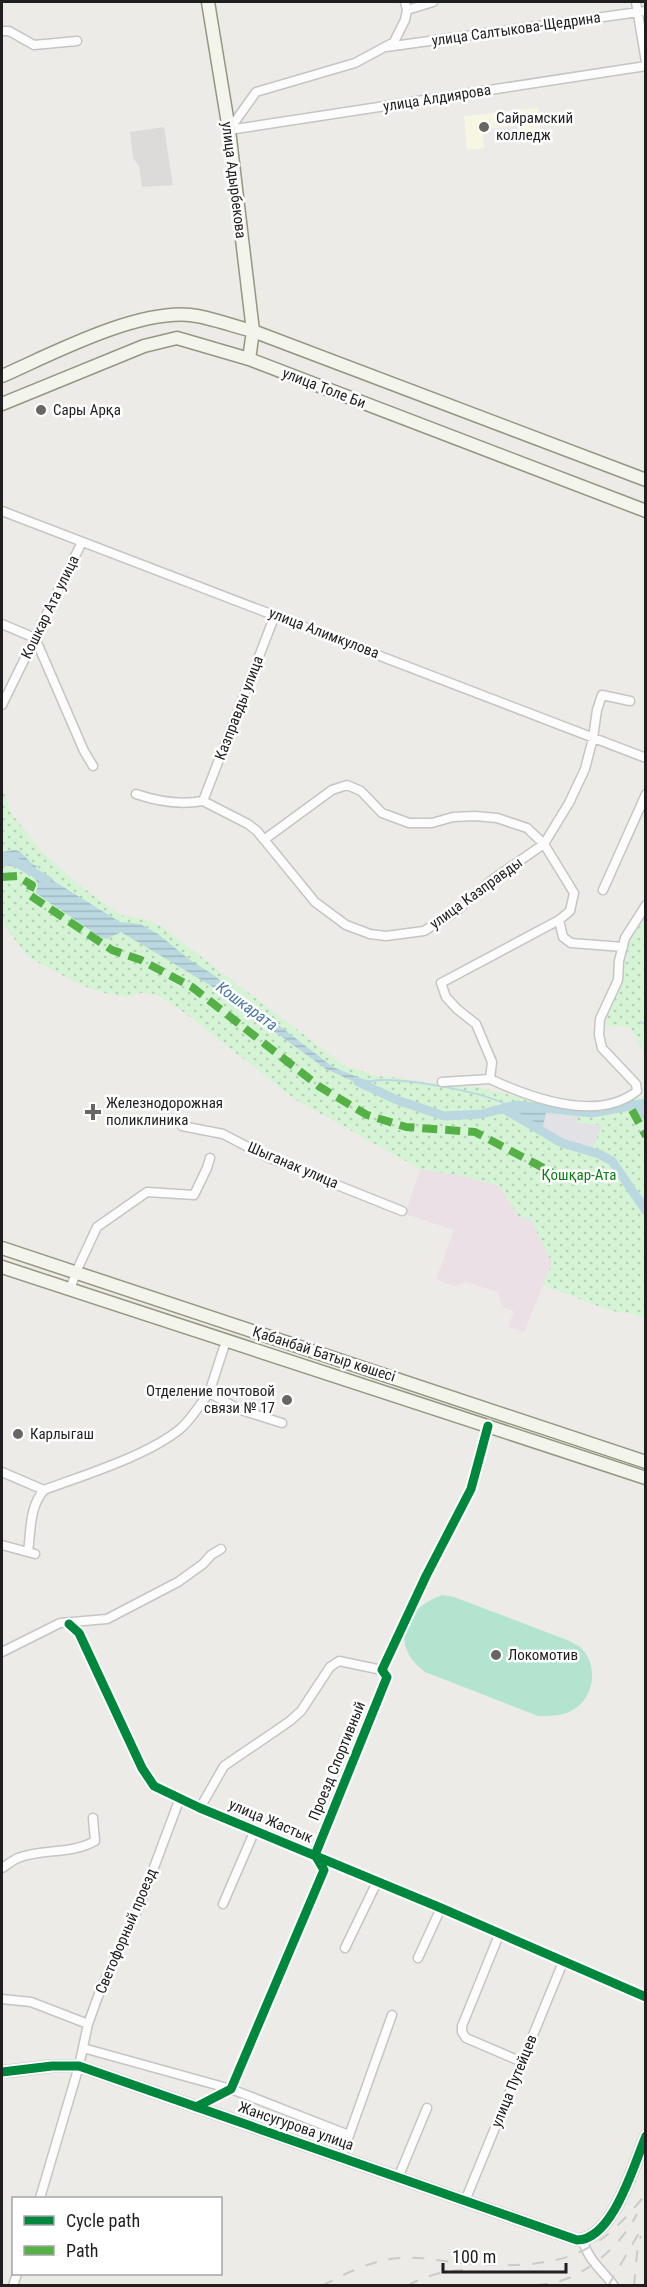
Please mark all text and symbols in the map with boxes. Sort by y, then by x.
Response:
street label: улица Салтыкова-Щедрина [430,8,602,50]
street label: улица Алдиярова [382,81,492,115]
place label: Сайрамский колледж [496,109,573,144]
marker: Сайрамский колледж [477,120,491,134]
street label: улица Адырбекова [218,121,250,239]
street label: улица Толе Би [280,364,368,412]
place label: Сары Арқа [53,401,121,419]
marker: Сары Арқа [34,403,48,417]
street label: Кошкар Ата улица [17,552,83,662]
street label: улица Алимкулова [266,604,382,662]
street label: Казправды улица [211,653,267,763]
street label: улица Казправды [426,853,526,933]
water label: Кошкарата [213,977,281,1035]
place label: Железнодорожная поликлиника [106,1094,223,1129]
marker: Железнодорожная поликлиника [84,1103,102,1121]
street label: Шыганак улица [245,1138,341,1192]
park label: Қошқар-Ата [541,1166,617,1184]
street label: Қабанбай Батыр көшесі [250,1322,398,1386]
place label: Отделение почтовой связи № 17 [146,1382,275,1417]
marker: Отделение почтовой связи № 17 [280,1393,294,1407]
place label: Карлыгаш [30,1425,94,1443]
marker: Карлыгаш [11,1427,25,1441]
place label: Локомотив [508,1646,578,1664]
marker: Локомотив [489,1648,503,1662]
street label: Проезд Спортивный [305,1699,369,1823]
street label: улица Жастык [226,1795,316,1847]
street label: Светофорный проезд [91,1866,161,1996]
street label: улица Путейцев [487,2032,541,2130]
street label: Жансугурова улица [236,2098,356,2154]
legend [12,2197,222,2275]
text: Cycle path [66,2210,140,2231]
scale bar [443,2236,566,2274]
text: Path [66,2240,99,2261]
text: 100 m [452,2246,496,2267]

